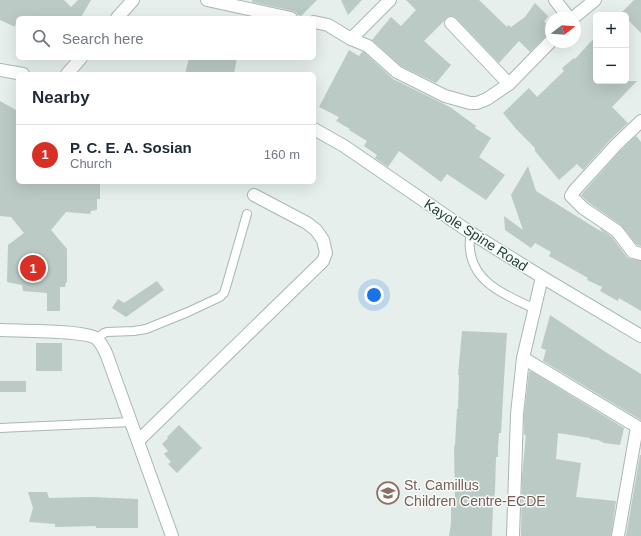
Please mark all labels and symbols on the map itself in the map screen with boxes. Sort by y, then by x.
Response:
north arrow [545,12,581,48]
street label: Kayole Spine Road [421,196,531,274]
pin: 1 [20,253,46,283]
your location [364,285,384,305]
place label: St. Camillus Children Centre-ECDE [404,477,546,509]
school or university icon: St. Camillus Children Centre-ECDE [375,480,401,506]

